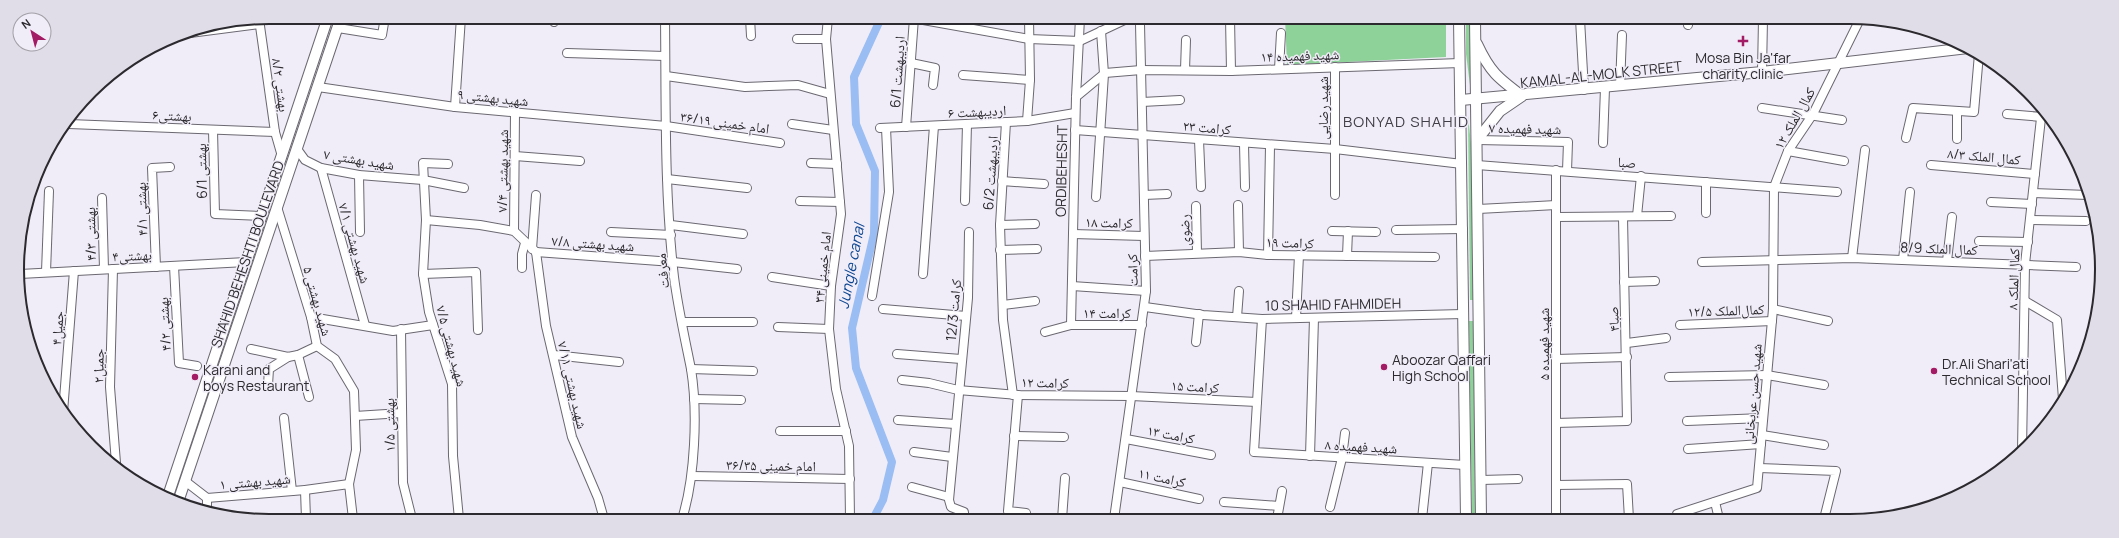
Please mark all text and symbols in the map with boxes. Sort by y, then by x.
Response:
north arrow [12,12,52,52]
text: N [18,15,34,32]
street label: اردیبهشت 6/1 [885,35,909,109]
marker: Mosa Bin Ja'far charity clinic [1737,35,1749,47]
street label: شهید فهمیده ۱۴ [1260,44,1340,66]
place label: Mosa Bin Ja'far charity clinic [1695,48,1791,83]
street label: KAMAL-AL-MOLK STREET [1519,56,1684,92]
street label: بهشتی ۸/۲ [268,57,294,113]
street label: شهید رضایی [1313,76,1332,140]
street label: شهید بهشتی ۹ [457,84,529,110]
street label: کمال الملک ۱۲ [1769,84,1819,152]
street label: اردیبهشت ۶ [947,100,1007,122]
street label: بهشتی۶ [152,104,192,126]
street label: امام خمینی ۳۶/۱۹ [679,106,771,139]
district label: BONYAD SHAHID [1343,111,1469,132]
street label: کرامت ۲۳ [1182,115,1232,139]
street label: شهید فهمیده ۷ [1489,118,1561,138]
street label: ORDIBEHESHT [1051,124,1071,217]
street label: شهید بهشتی ۷/۴ [492,129,512,213]
street label: اردیبهشت 6/2 [978,135,1002,211]
street label: بهشتی 6/1 [191,143,211,199]
street label: کمال الملک ۸/۳ [1947,143,2022,169]
street label: شهید بهشتی ۷ [322,144,396,174]
street label: صبا [1617,152,1637,172]
street label: SHAHID BEHESHTI BOULEVARD [206,158,288,350]
street label: بهشتی ۴/۱ [131,182,151,236]
street label: شهید بهشتی ۷/۱ [334,201,376,285]
street label: بهشتی ۴/۳ [80,207,100,261]
street label: کرامت ۱۸ [1085,212,1133,232]
street label: رضوی [1174,214,1194,246]
water label: Jungle canal [832,219,870,310]
street label: امام خمینی ۳۴ [809,230,836,304]
street label: شهید بهشتی ۷/۸ [551,231,635,255]
street label: کرامت ۱۹ [1266,232,1315,252]
street label: کمال الملک 8/9 [1900,237,1978,259]
street label: بهشتی۴ [112,244,152,266]
street label: کمال الملک ۸ [2002,248,2024,310]
street label: معرفت [651,253,673,289]
street label: کرامت [1122,253,1142,286]
street label: شهید بهشتی ۵ [299,264,337,338]
street label: کرامت 12/3 [941,278,965,342]
street label: 10 SHAHID FAHMIDEH [1265,293,1401,315]
street label: بهشتی ۴/۲ [153,296,175,351]
street label: کمال‌الملک ۱۲/۵ [1687,299,1765,321]
street label: شهید بهشتی ۷/۵ [432,303,472,389]
street label: کرامت ۱۴ [1083,303,1131,322]
street label: صبا۴ [1603,306,1623,332]
street label: شهید فهمیده ۵ [1534,308,1553,380]
street label: جمیل۴ [46,310,68,346]
street label: شهید بهشتی ۷/۱۱ [554,339,592,431]
street label: شهید حسن عربخانی [1738,343,1766,445]
street label: جمیل۲ [88,349,108,383]
place label: Aboozar Qaffari High School [1392,350,1491,385]
place label: Dr.Ali Shari'ati Technical School [1942,354,2051,389]
place label: Karani and boys Restaurant [203,360,310,395]
marker: Aboozar Qaffari High School [1379,362,1389,372]
marker: Dr.Ali Shari'ati Technical School [1929,366,1939,376]
marker: Karani and boys Restaurant [190,372,200,382]
street label: کرامت ۱۲ [1021,372,1069,392]
street label: کرامت ۱۵ [1171,375,1220,397]
street label: بهشتی ۱/۵ [379,398,399,452]
street label: کرامت ۱۳ [1146,420,1197,448]
street label: شهید فهمیده ۸ [1324,435,1398,457]
street label: امام خمینی ۳۶/۳۵ [726,455,816,476]
street label: کرامت ۱۱ [1137,463,1188,491]
street label: شهید بهشتی ۱ [219,468,291,494]

